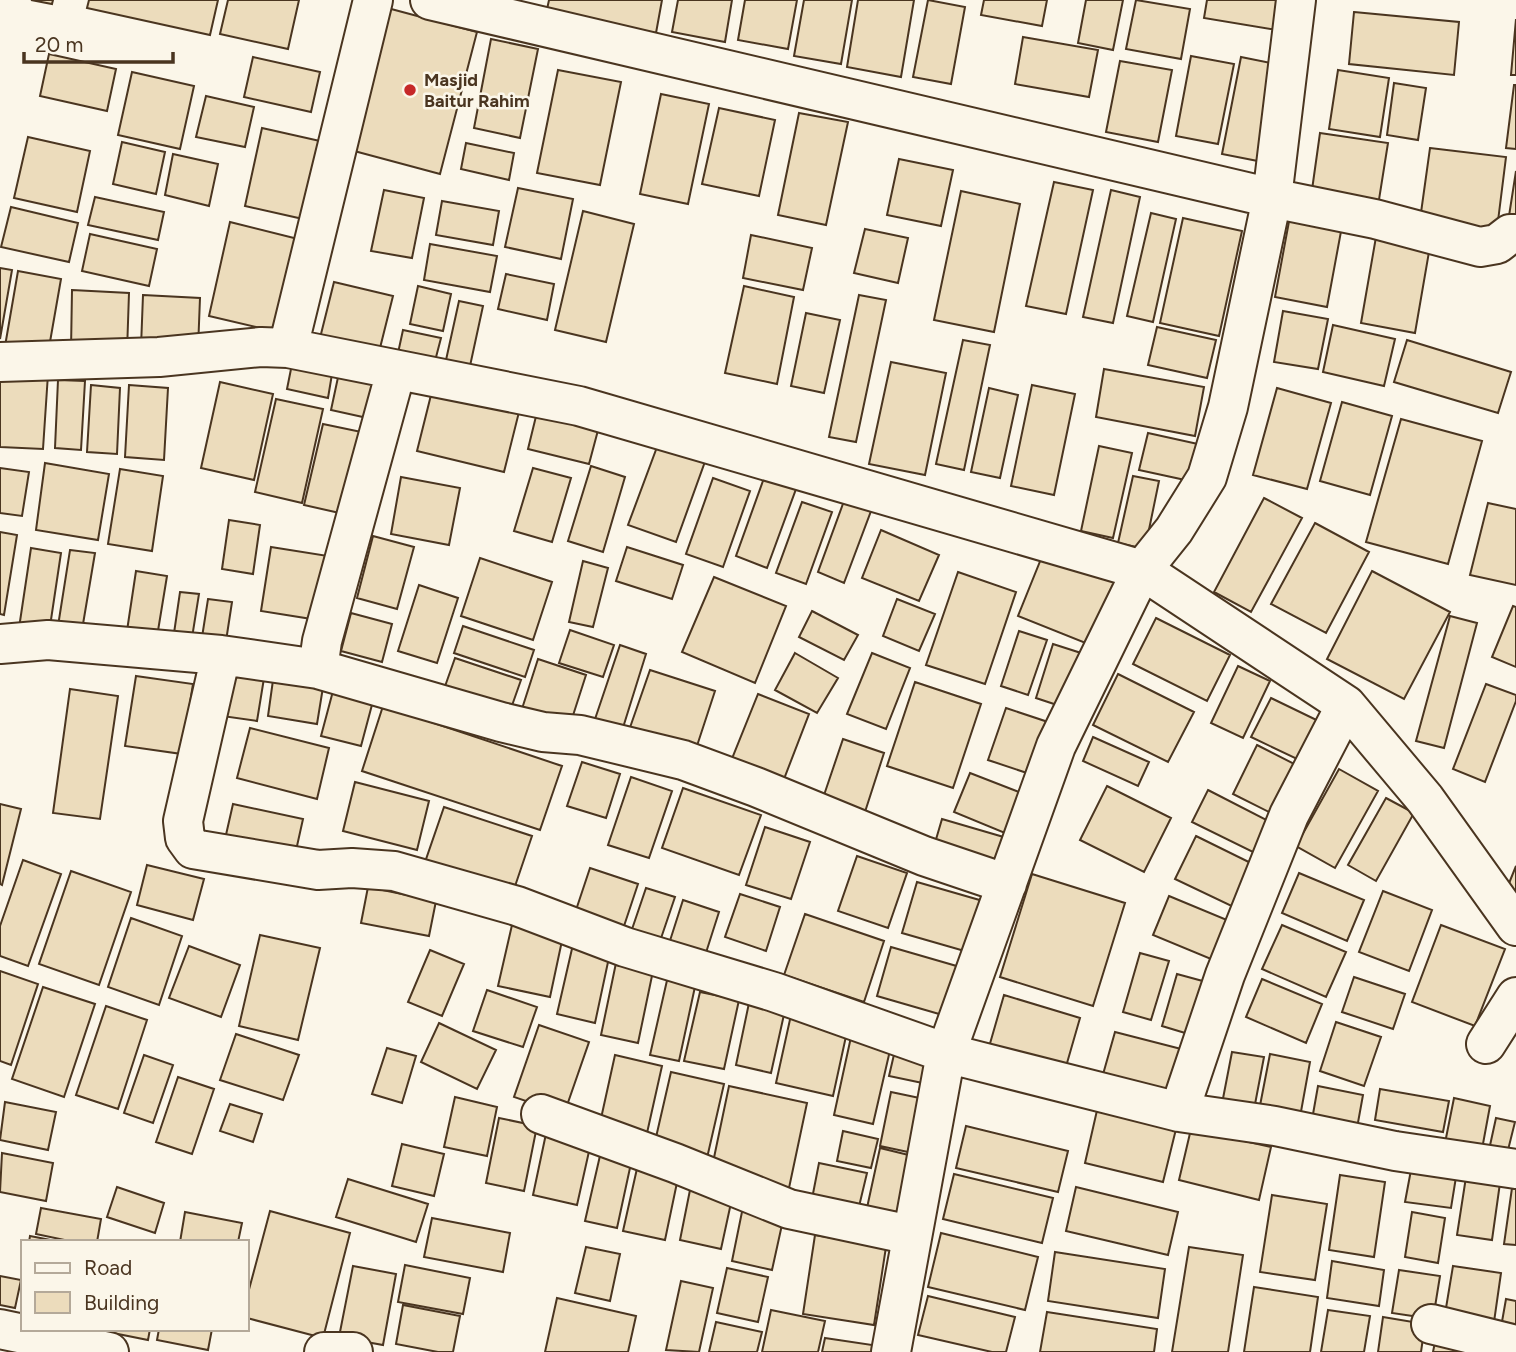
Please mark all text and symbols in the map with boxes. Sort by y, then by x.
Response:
scale bar [24,21,173,65]
text: 20 m [35,32,83,57]
place label: Masjid Baitur Rahim [424,69,530,112]
marker: Masjid Baitur Rahim [402,82,418,98]
legend [21,1240,248,1331]
text: Road [84,1255,132,1280]
text: Building [84,1290,159,1315]

